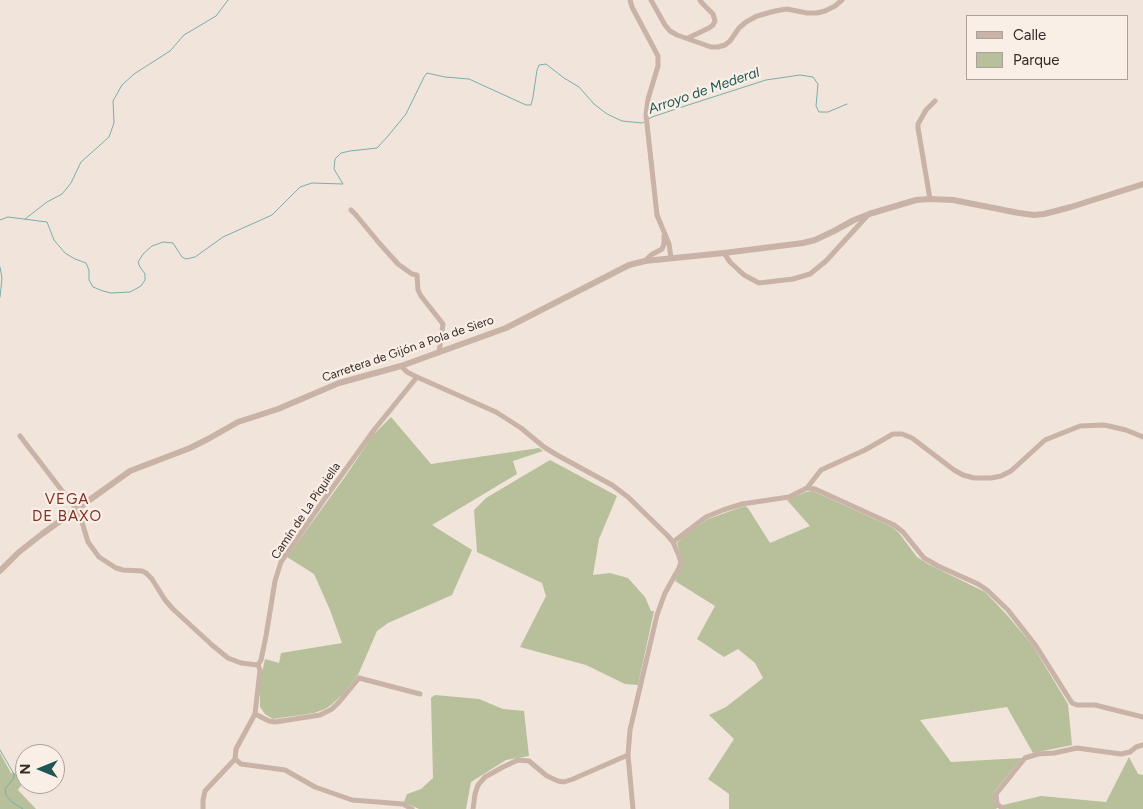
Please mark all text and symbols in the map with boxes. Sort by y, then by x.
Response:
legend [966,15,1128,80]
text: Calle [1013,26,1046,44]
text: Parque [1013,51,1060,69]
water label: Arroyo de Mederal [646,64,762,118]
street label: Carretera de Gijón a Pola de Siero [320,313,496,385]
street label: Camín de La Piquiella [268,460,344,562]
district label: VEGA DE BAXO [31,491,103,526]
north arrow [15,744,65,794]
text: N [17,764,34,774]

